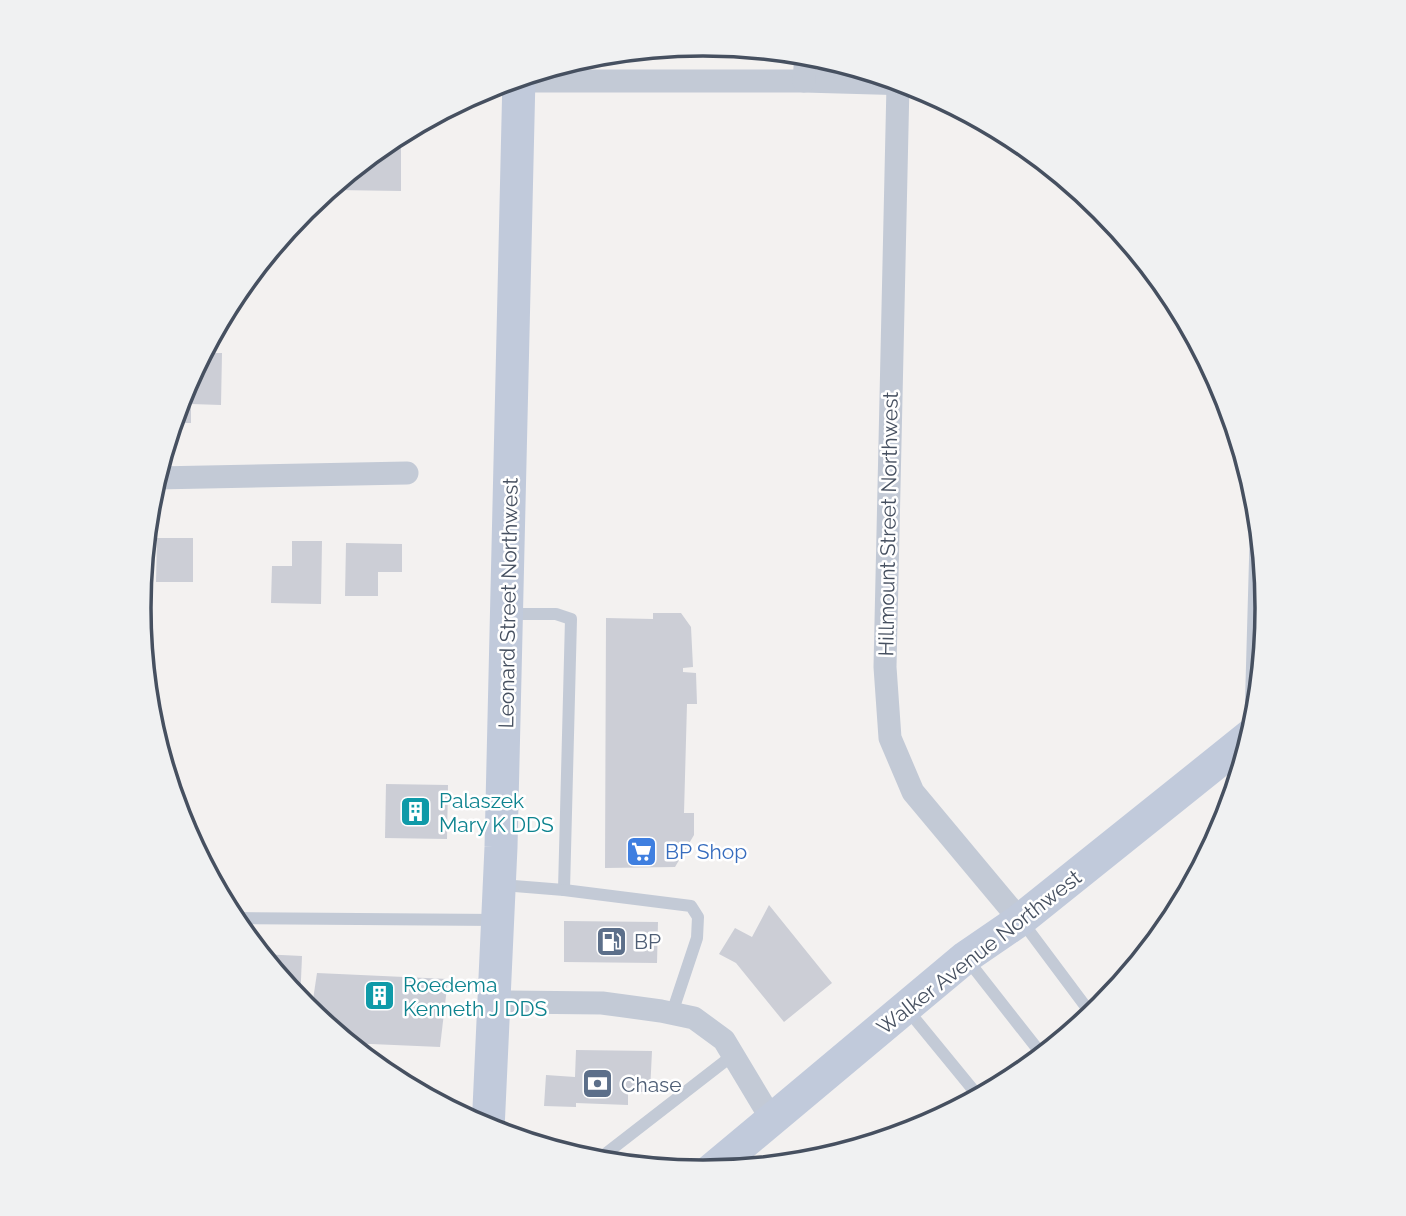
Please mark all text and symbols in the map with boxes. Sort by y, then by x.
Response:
street label: Hillmount Street Northwest [873,391,903,657]
street label: Leonard Street Northwest [493,477,523,729]
place label: Palaszek Mary K DDS [439,788,554,837]
building icon: Palaszek Mary K DDS [399,795,433,829]
supermarket icon: BP Shop [625,834,659,868]
place label: BP Shop [665,839,747,864]
street label: Walker Avenue Northwest [872,864,1086,1040]
fuel station icon: BP [594,924,628,958]
place label: BP [634,929,661,954]
place label: Roedema Kenneth J DDS [403,972,547,1021]
building icon: Roedema Kenneth J DDS [363,979,397,1013]
bank icon: Chase [581,1067,615,1101]
place label: Chase [621,1072,682,1097]

